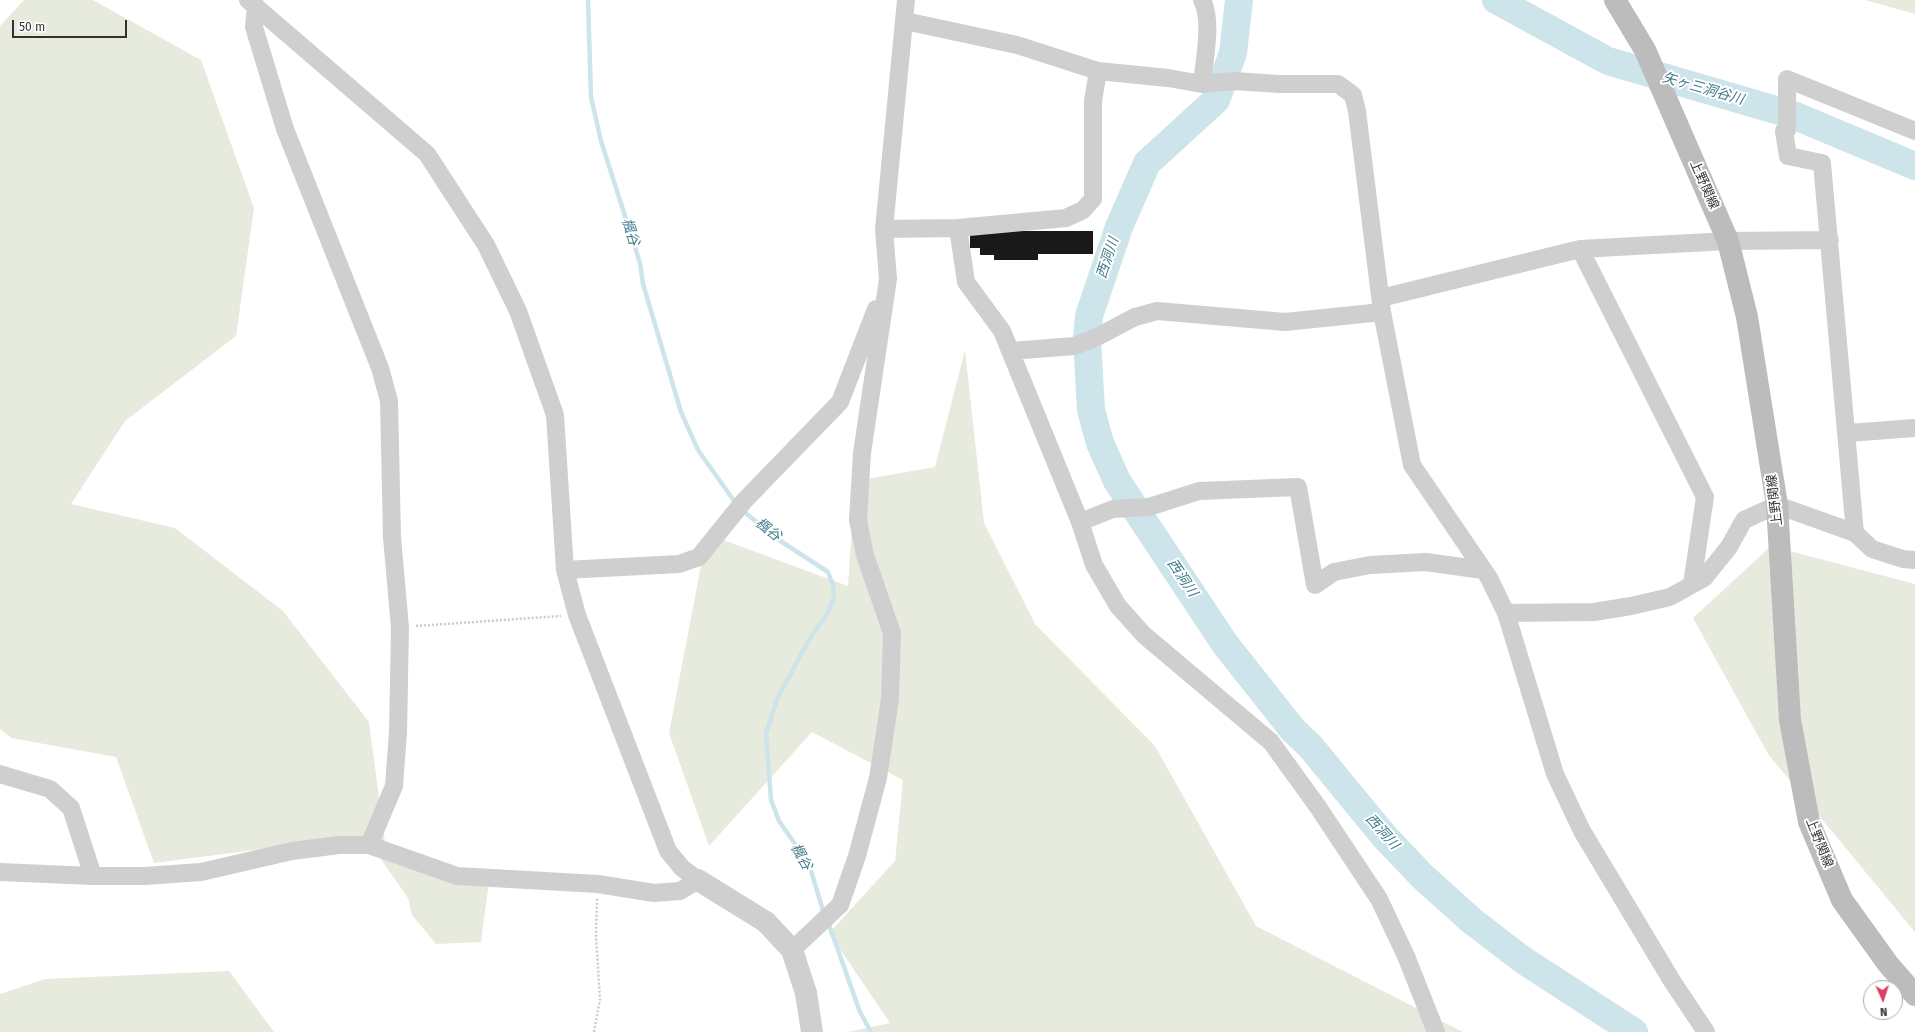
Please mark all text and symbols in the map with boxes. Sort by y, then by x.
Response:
scale bar [14,12,129,38]
text: 50 m [19,20,45,34]
water label: 矢ヶ三洞谷川 [1660,69,1746,109]
street label: 上野関線 [1686,158,1722,212]
water label: 楓谷 [618,216,642,248]
water label: 西洞川 [1094,235,1122,281]
street label: 上野関線 [1764,473,1786,527]
water label: 楓谷 [752,515,784,545]
water label: 西洞川 [1163,556,1201,600]
water label: 西洞川 [1362,811,1402,853]
street label: 上野関線 [1802,816,1836,870]
water label: 楓谷 [787,841,815,873]
north arrow [1863,980,1903,1020]
text: N [1880,1005,1888,1018]

